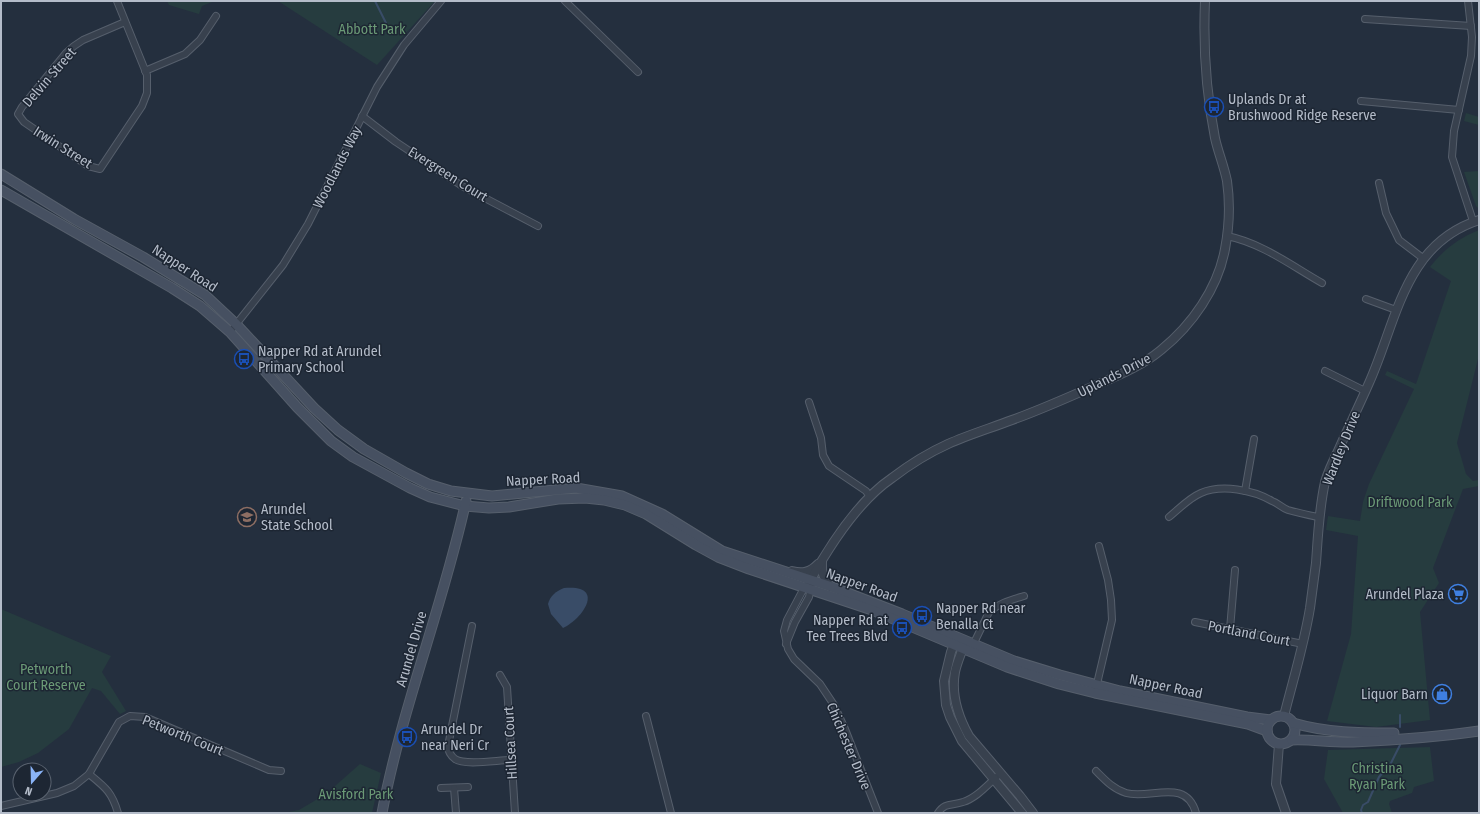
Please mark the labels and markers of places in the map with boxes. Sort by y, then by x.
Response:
place label: Uplands Dr at Brushwood Ridge Reserve [1228,91,1376,124]
bus stop icon: Uplands Dr at Brushwood Ridge Reserve [1203,96,1225,118]
place label: Napper Rd at Arundel Primary School [258,343,382,376]
bus stop icon: Napper Rd at Arundel Primary School [233,348,255,370]
place label: Arundel State School [261,501,333,534]
school or university icon: Arundel State School [236,506,258,528]
supermarket icon: Arundel Plaza [1447,583,1469,605]
place label: Arundel Plaza [1366,586,1444,603]
place label: Napper Rd near Benalla Ct [936,600,1026,633]
bus stop icon: Napper Rd near Benalla Ct [911,605,933,627]
place label: Napper Rd at Tee Trees Blvd [807,612,888,645]
bus stop icon: Napper Rd at Tee Trees Blvd [891,617,913,639]
shop icon: Liquor Barn [1431,683,1453,705]
place label: Liquor Barn [1361,686,1428,703]
place label: Arundel Dr near Neri Cr [421,721,489,754]
bus stop icon: Arundel Dr near Neri Cr [396,726,418,748]

